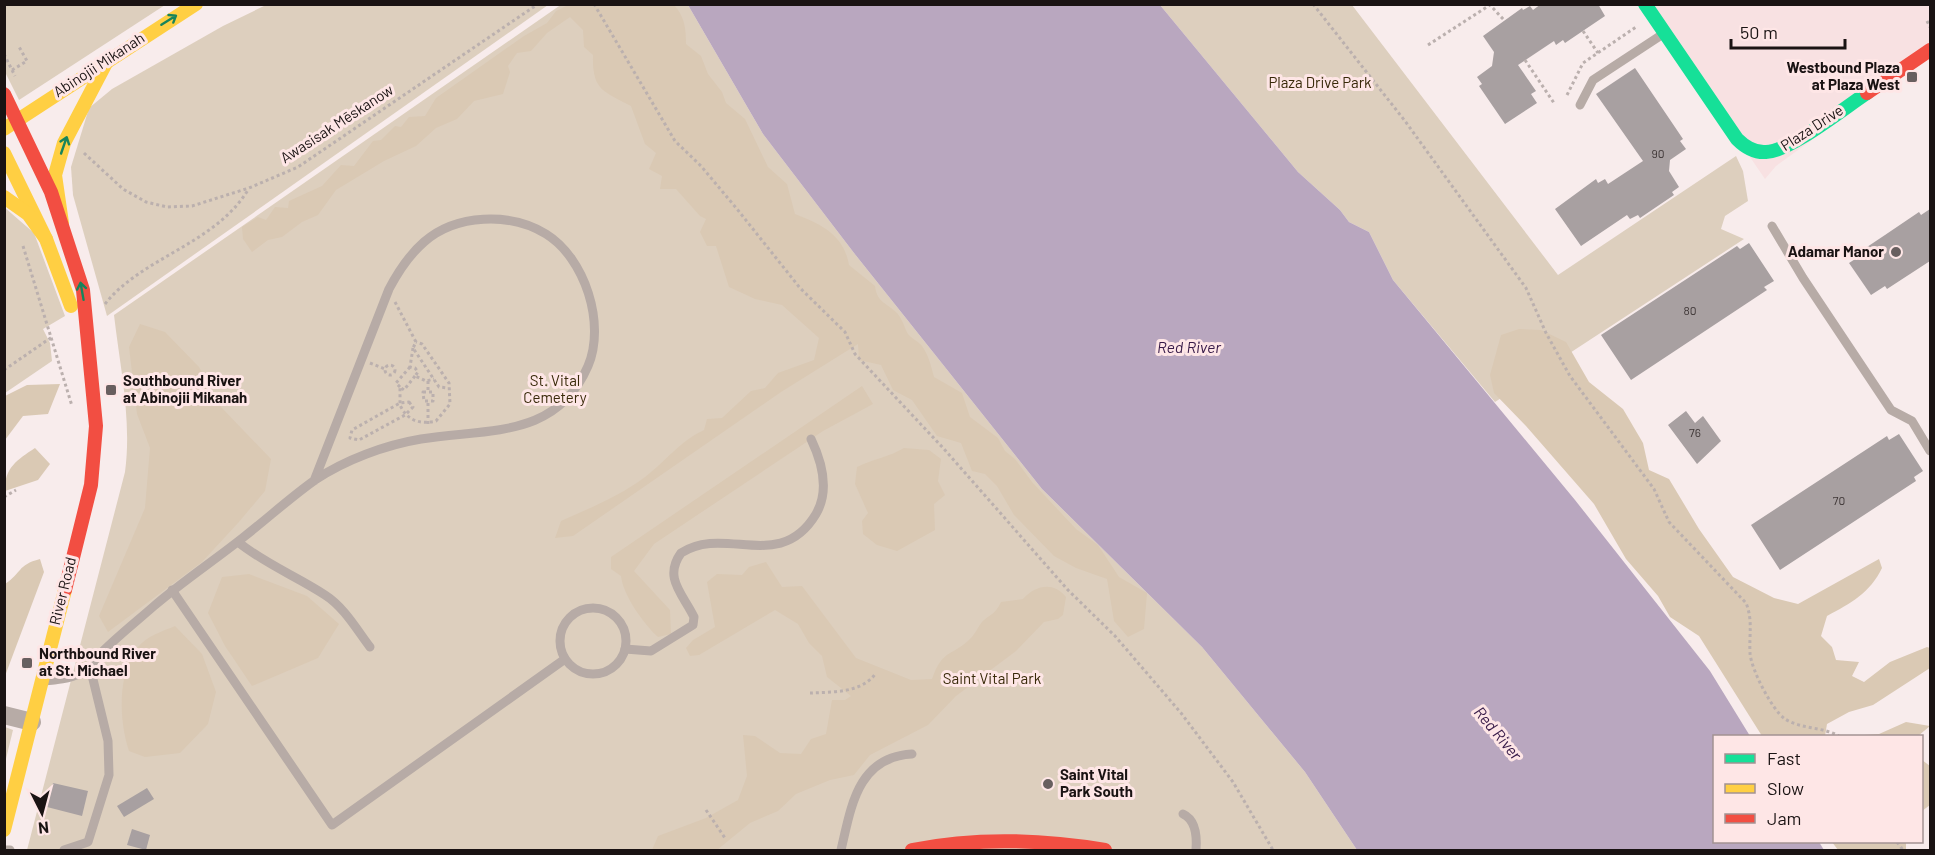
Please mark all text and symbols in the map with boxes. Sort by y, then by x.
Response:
scale bar [1731,12,1845,50]
one-way arrow [161,14,178,27]
text: 50 m [1740,21,1778,43]
street label: Abinojii Mikanah [50,28,147,100]
place label: Westbound Plaza at Plaza West [1786,58,1900,93]
marker: Westbound Plaza at Plaza West [1905,70,1919,84]
park label: Plaza Drive Park [1268,73,1372,91]
street label: Awasisak Mēskanow [277,80,396,166]
street label: Plaza Drive [1777,100,1846,154]
one-way arrow [59,137,70,155]
house number: 90 [1651,146,1665,160]
place label: Adamar Manor [1788,242,1884,260]
marker: Adamar Manor [1889,245,1903,259]
one-way arrow [76,282,87,301]
house number: 80 [1683,303,1697,317]
water label: Red River [1157,337,1222,356]
place label: Southbound River at Abinojii Mikanah [123,371,247,406]
park label: St. Vital Cemetery [523,371,587,406]
marker: Southbound River at Abinojii Mikanah [104,383,118,397]
house number: 76 [1689,425,1701,439]
house number: 70 [1833,493,1845,507]
street label: River Road [45,555,79,627]
place label: Northbound River at St. Michael [39,644,156,679]
marker: Northbound River at St. Michael [20,656,34,670]
park label: Saint Vital Park [943,669,1042,687]
water label: Red River [1471,702,1527,764]
legend [1713,735,1923,843]
text: Fast [1767,747,1801,769]
place label: Saint Vital Park South [1060,765,1133,800]
marker: Saint Vital Park South [1041,777,1055,791]
text: Slow [1767,777,1804,799]
north arrow [12,783,72,843]
text: Jam [1767,807,1801,829]
text: N [37,818,50,838]

